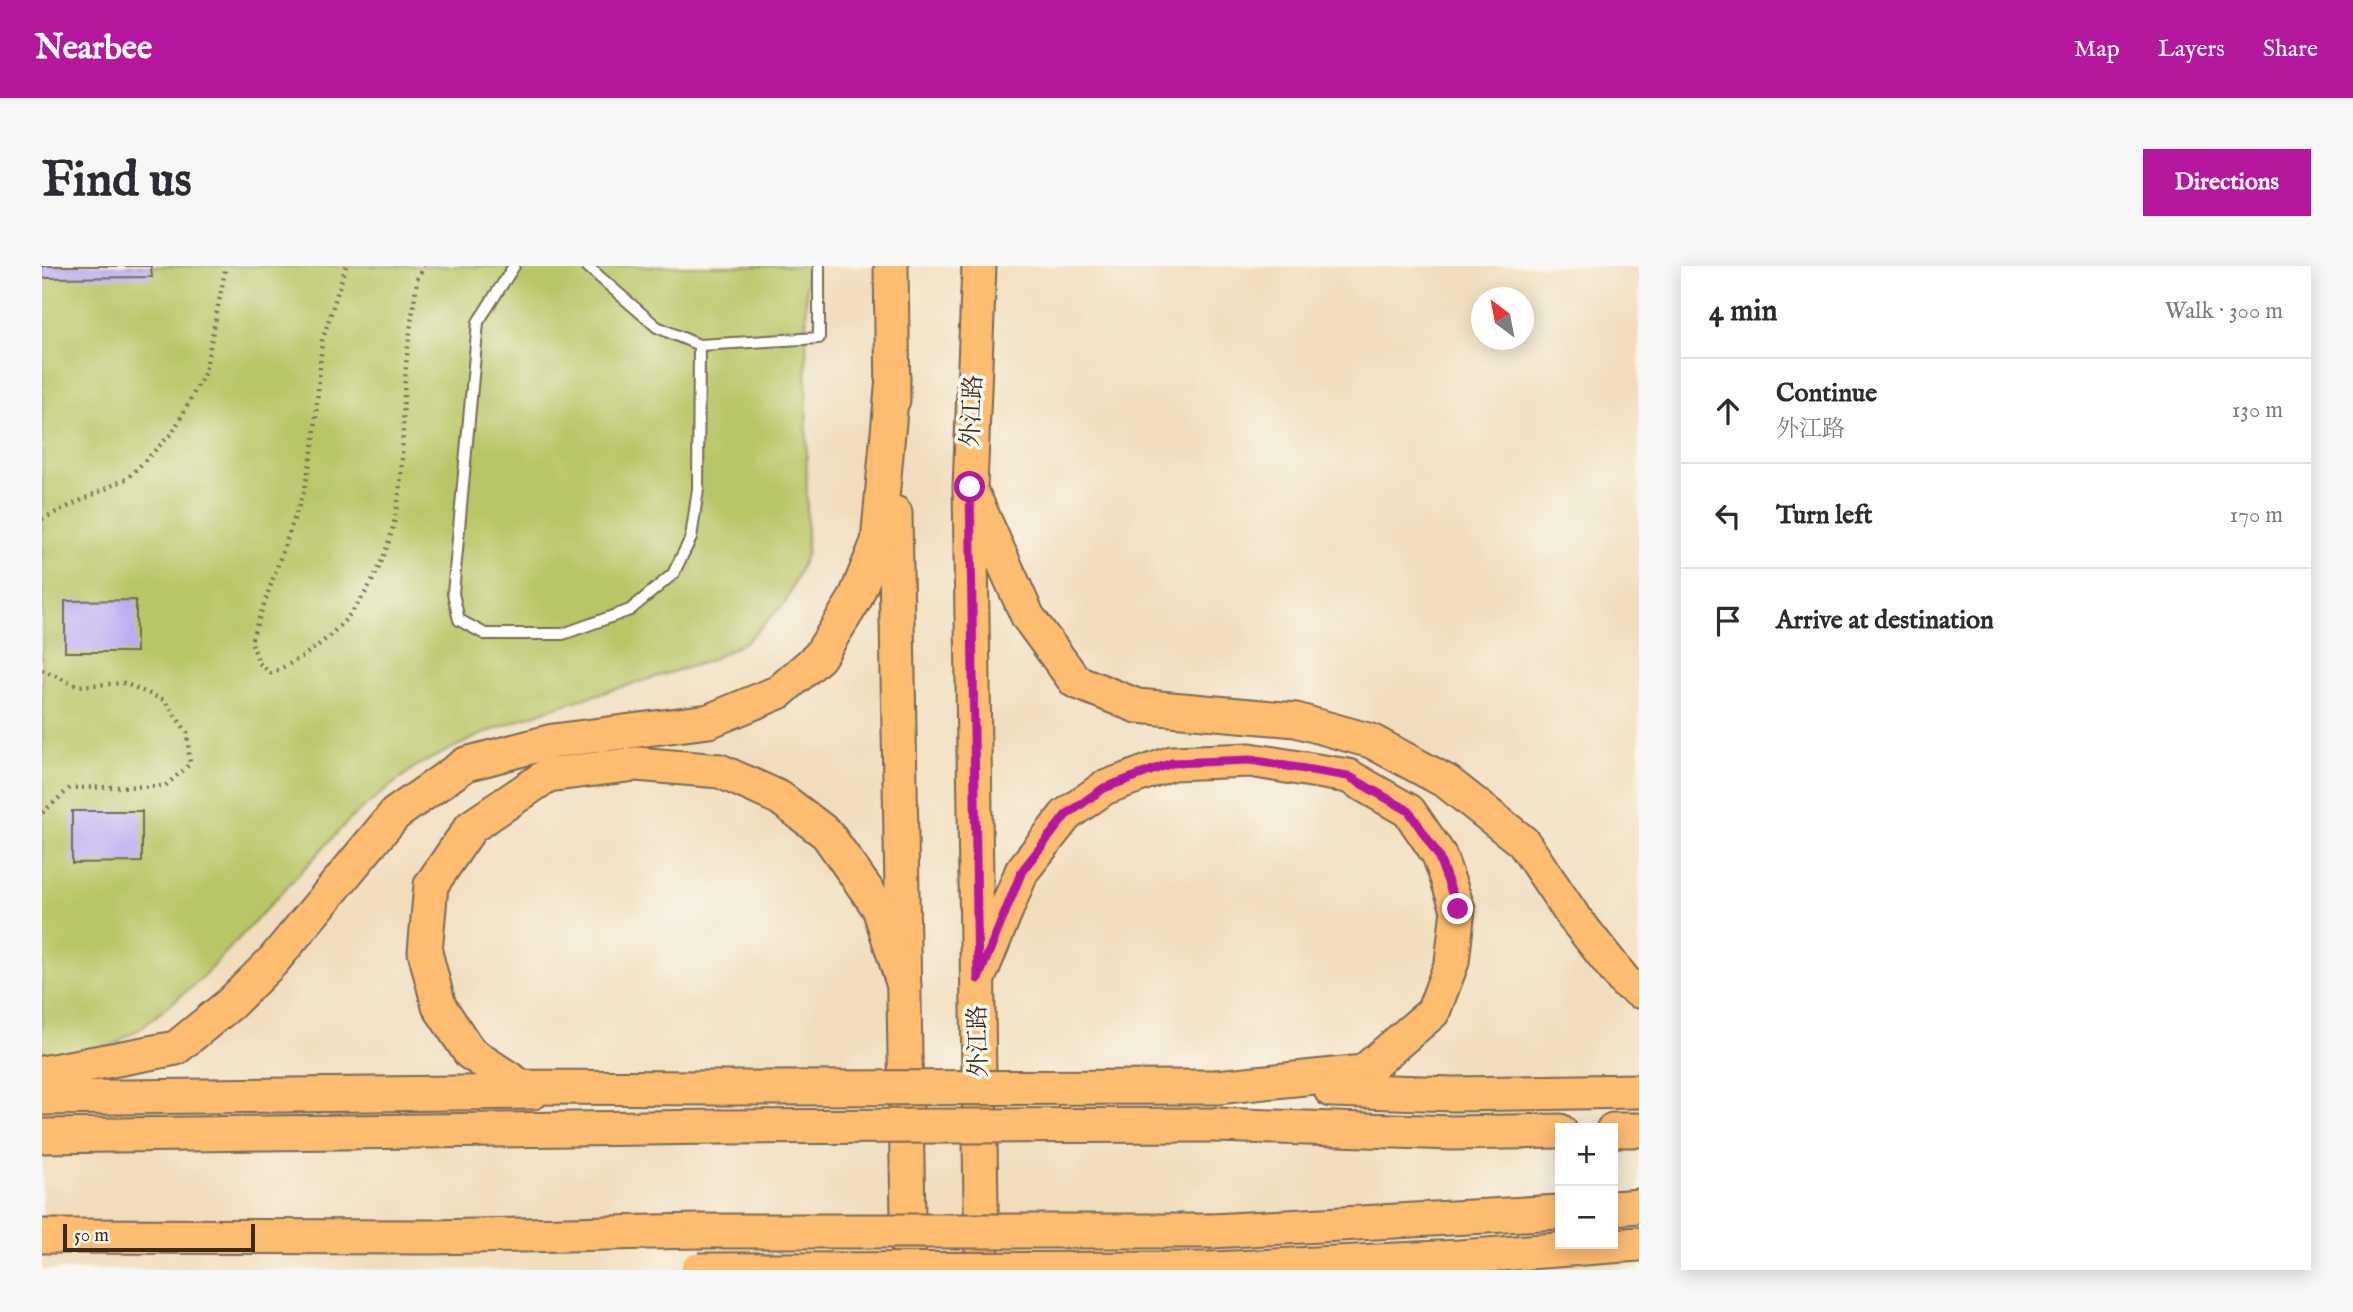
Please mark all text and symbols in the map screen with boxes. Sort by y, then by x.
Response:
text: Nearbee [35,28,152,70]
text: Map [2074,34,2120,65]
text: Layers [2158,34,2225,65]
text: Share [2263,34,2318,65]
button: Directions [2143,149,2311,216]
text: Find us [42,151,192,213]
north arrow [1471,287,1534,350]
text: 4 min [1709,293,1777,331]
text: Walk · 300 m [2165,297,2283,326]
street label: 外江路 [956,374,990,448]
text: Continue [1776,377,1877,410]
icon: ahead [1709,392,1747,430]
text: 130 m [2232,396,2283,425]
text: 外江路 [1776,415,1845,444]
route start [954,471,985,502]
icon: left [1709,497,1747,535]
text: Turn left [1776,499,1873,532]
text: 170 m [2230,501,2283,530]
icon: arrive [1709,602,1747,640]
text: Arrive at destination [1776,604,1994,637]
route end [1442,893,1473,924]
street label: 外江路 [963,1005,995,1077]
map controls [1555,1123,1618,1249]
button: + [1555,1123,1618,1186]
button: − [1555,1186,1618,1249]
scale bar [63,1221,256,1253]
text: 50 m [74,1224,109,1248]

